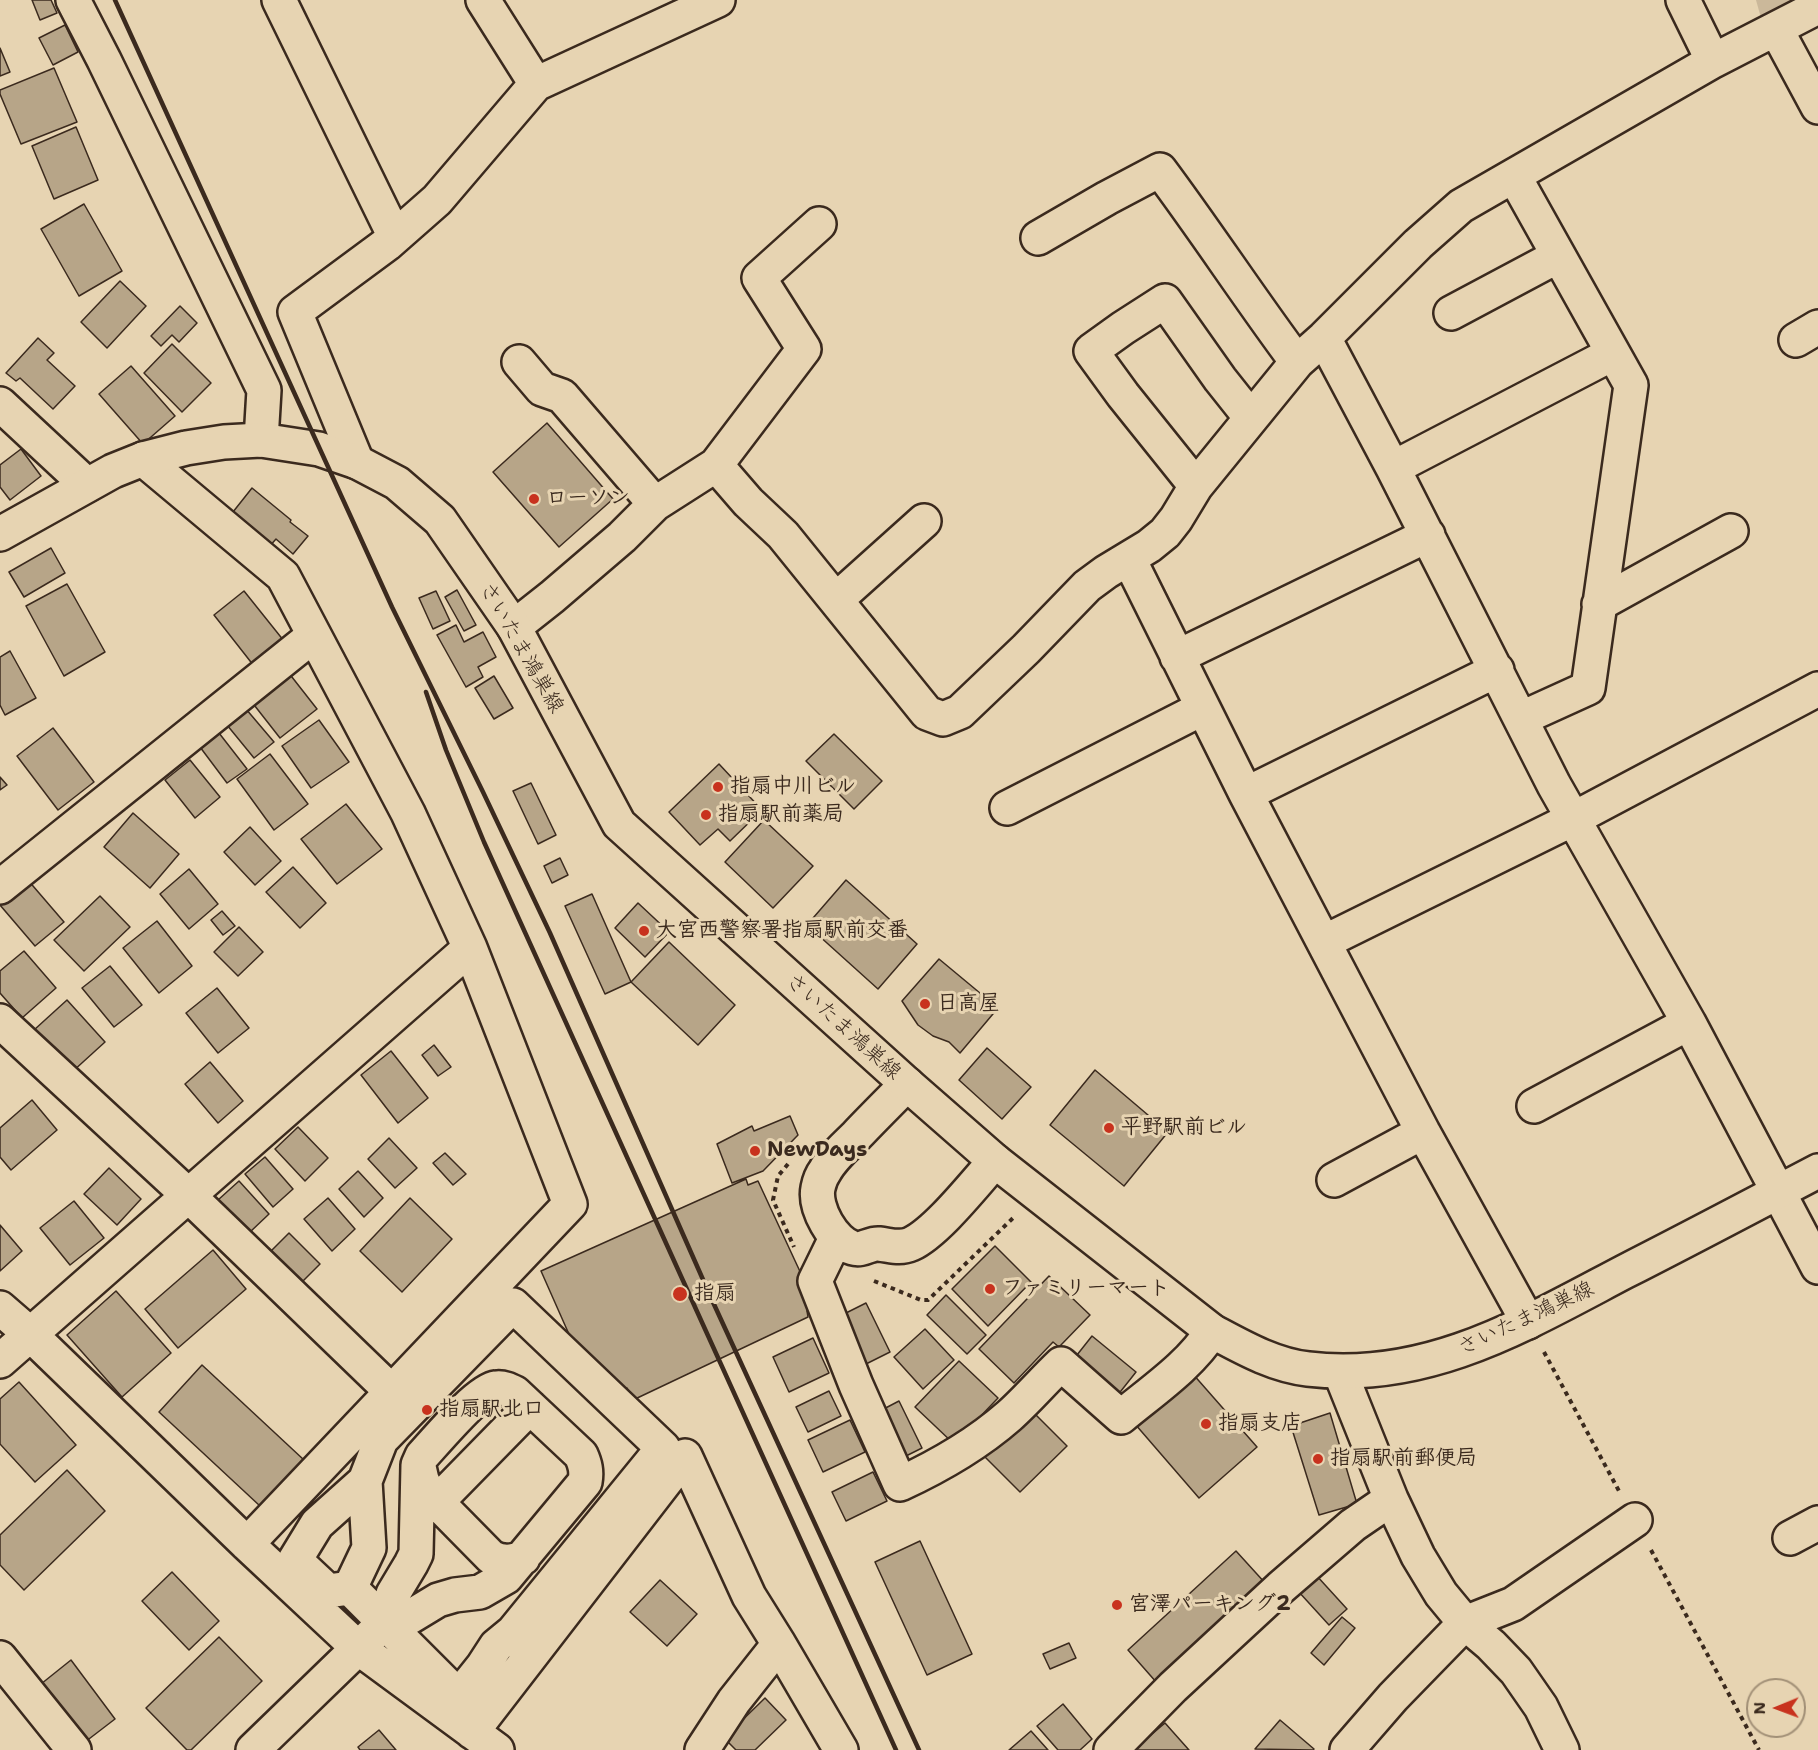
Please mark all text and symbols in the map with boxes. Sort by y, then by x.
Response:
place label: ローソン [546,486,630,512]
marker: ローソン [527,492,541,506]
street label: さいたま鴻巣線 [473,578,569,718]
place label: 指扇中川ビル [730,774,856,800]
marker: 指扇中川ビル [711,780,725,794]
place label: 指扇駅前薬局 [718,802,844,828]
marker: 指扇駅前薬局 [699,808,713,822]
place label: 大宮西警察署指扇駅前交番 [656,918,908,944]
marker: 大宮西警察署指扇駅前交番 [637,924,651,938]
street label: さいたま鴻巣線 [780,968,906,1086]
place label: 日高屋 [937,991,1000,1017]
marker: 日高屋 [918,997,932,1011]
place label: 平野駅前ビル [1121,1115,1247,1141]
marker: 平野駅前ビル [1102,1121,1116,1135]
place label: NewDays [767,1138,867,1164]
marker: NewDays [748,1144,762,1158]
place label: ファミリーマート [1002,1276,1170,1302]
street label: さいたま鴻巣線 [1454,1277,1598,1361]
place label: 指扇 [694,1281,736,1307]
marker: ファミリーマート [983,1282,997,1296]
marker: 指扇 [671,1285,689,1303]
place label: 指扇駅北口 [439,1397,544,1423]
marker: 指扇駅北口 [420,1403,434,1417]
place label: 指扇支店 [1218,1411,1302,1437]
marker: 指扇支店 [1199,1417,1213,1431]
place label: 指扇駅前郵便局 [1330,1446,1477,1472]
marker: 指扇駅前郵便局 [1311,1452,1325,1466]
place label: 宮澤パーキング2 [1129,1592,1291,1618]
marker: 宮澤パーキング2 [1110,1598,1124,1612]
north arrow [1746,1678,1806,1738]
text: N [1749,1702,1770,1715]

